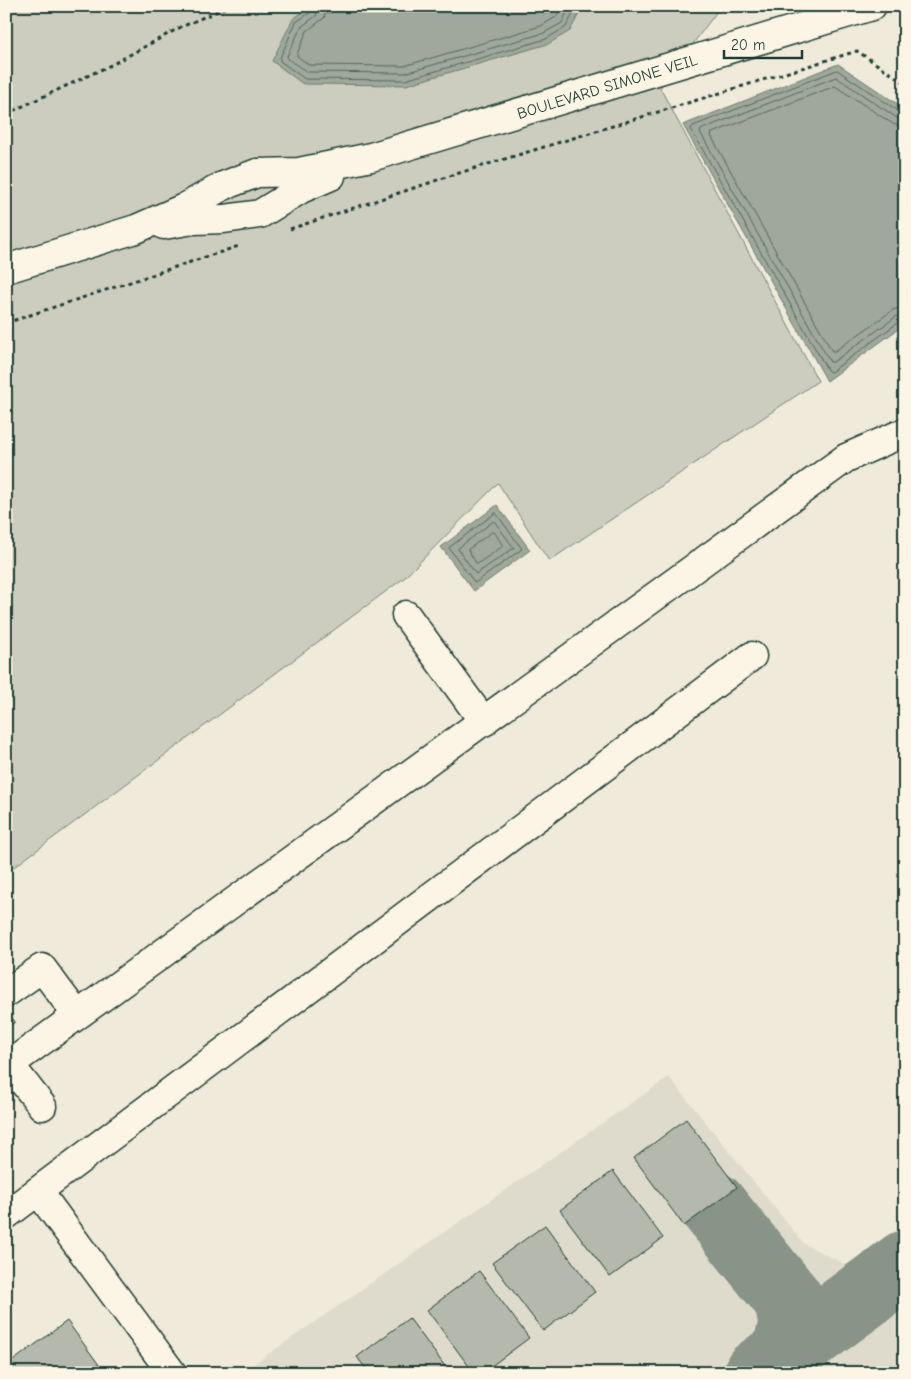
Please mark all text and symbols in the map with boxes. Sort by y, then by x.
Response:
scale bar [724,28,801,60]
text: 20 m [731,36,765,54]
street label: BOULEVARD SIMONE VEIL [515,51,700,123]

